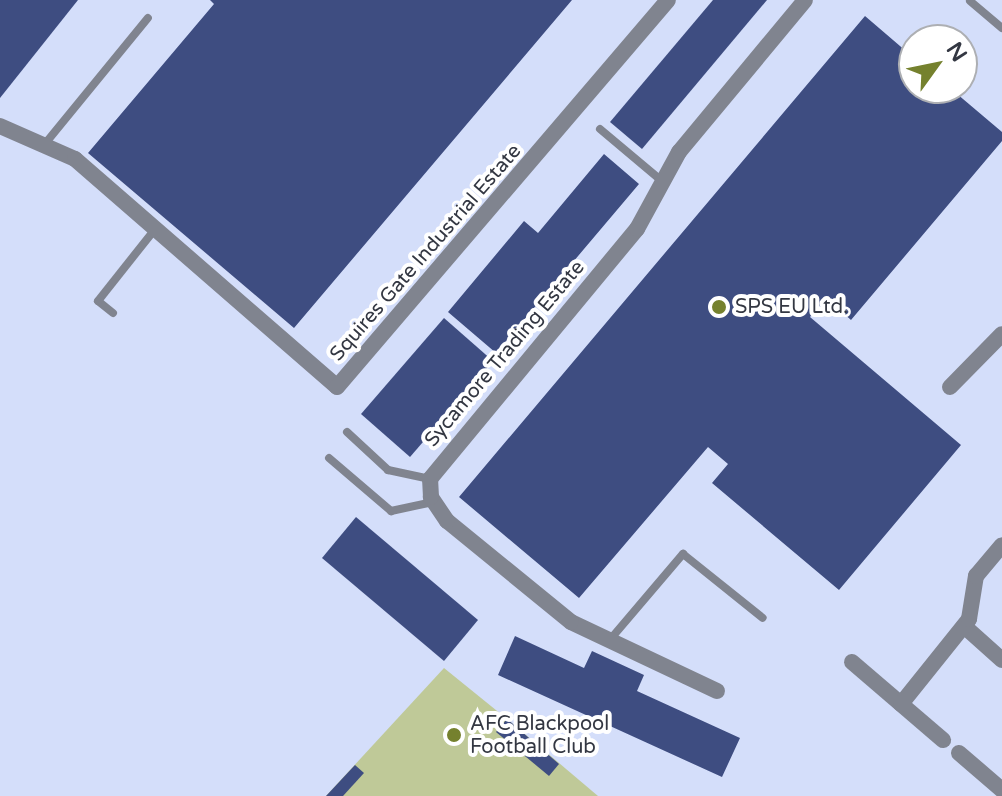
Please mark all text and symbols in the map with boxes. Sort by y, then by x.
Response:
north arrow [898,24,978,104]
text: N [941,38,972,67]
street label: Squires Gate Industrial Estate [325,140,527,366]
street label: Sycamore Trading Estate [420,256,590,452]
place label: SPS EU Ltd. [735,295,848,319]
marker: SPS EU Ltd. [710,298,728,316]
place label: AFC Blackpool Football Club [470,712,609,759]
marker: AFC Blackpool Football Club [445,726,463,744]

